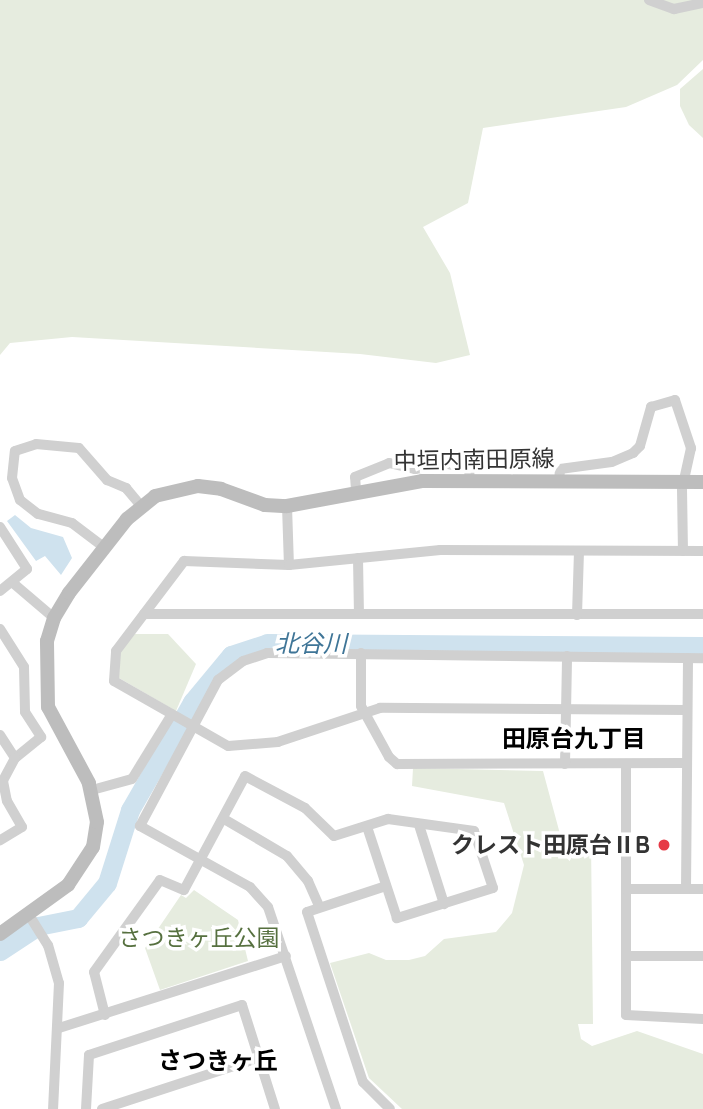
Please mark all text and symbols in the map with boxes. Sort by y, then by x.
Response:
street label: 中垣内南田原線 [393,445,555,475]
water label: 北谷川 [275,630,347,658]
district label: 田原台九丁目 [502,725,646,753]
place label: クレスト田原台ⅡB [451,831,650,859]
marker: クレスト田原台ⅡB [656,837,672,853]
park label: さつきヶ丘公園 [119,924,279,952]
district label: さつきヶ丘 [158,1047,278,1075]

